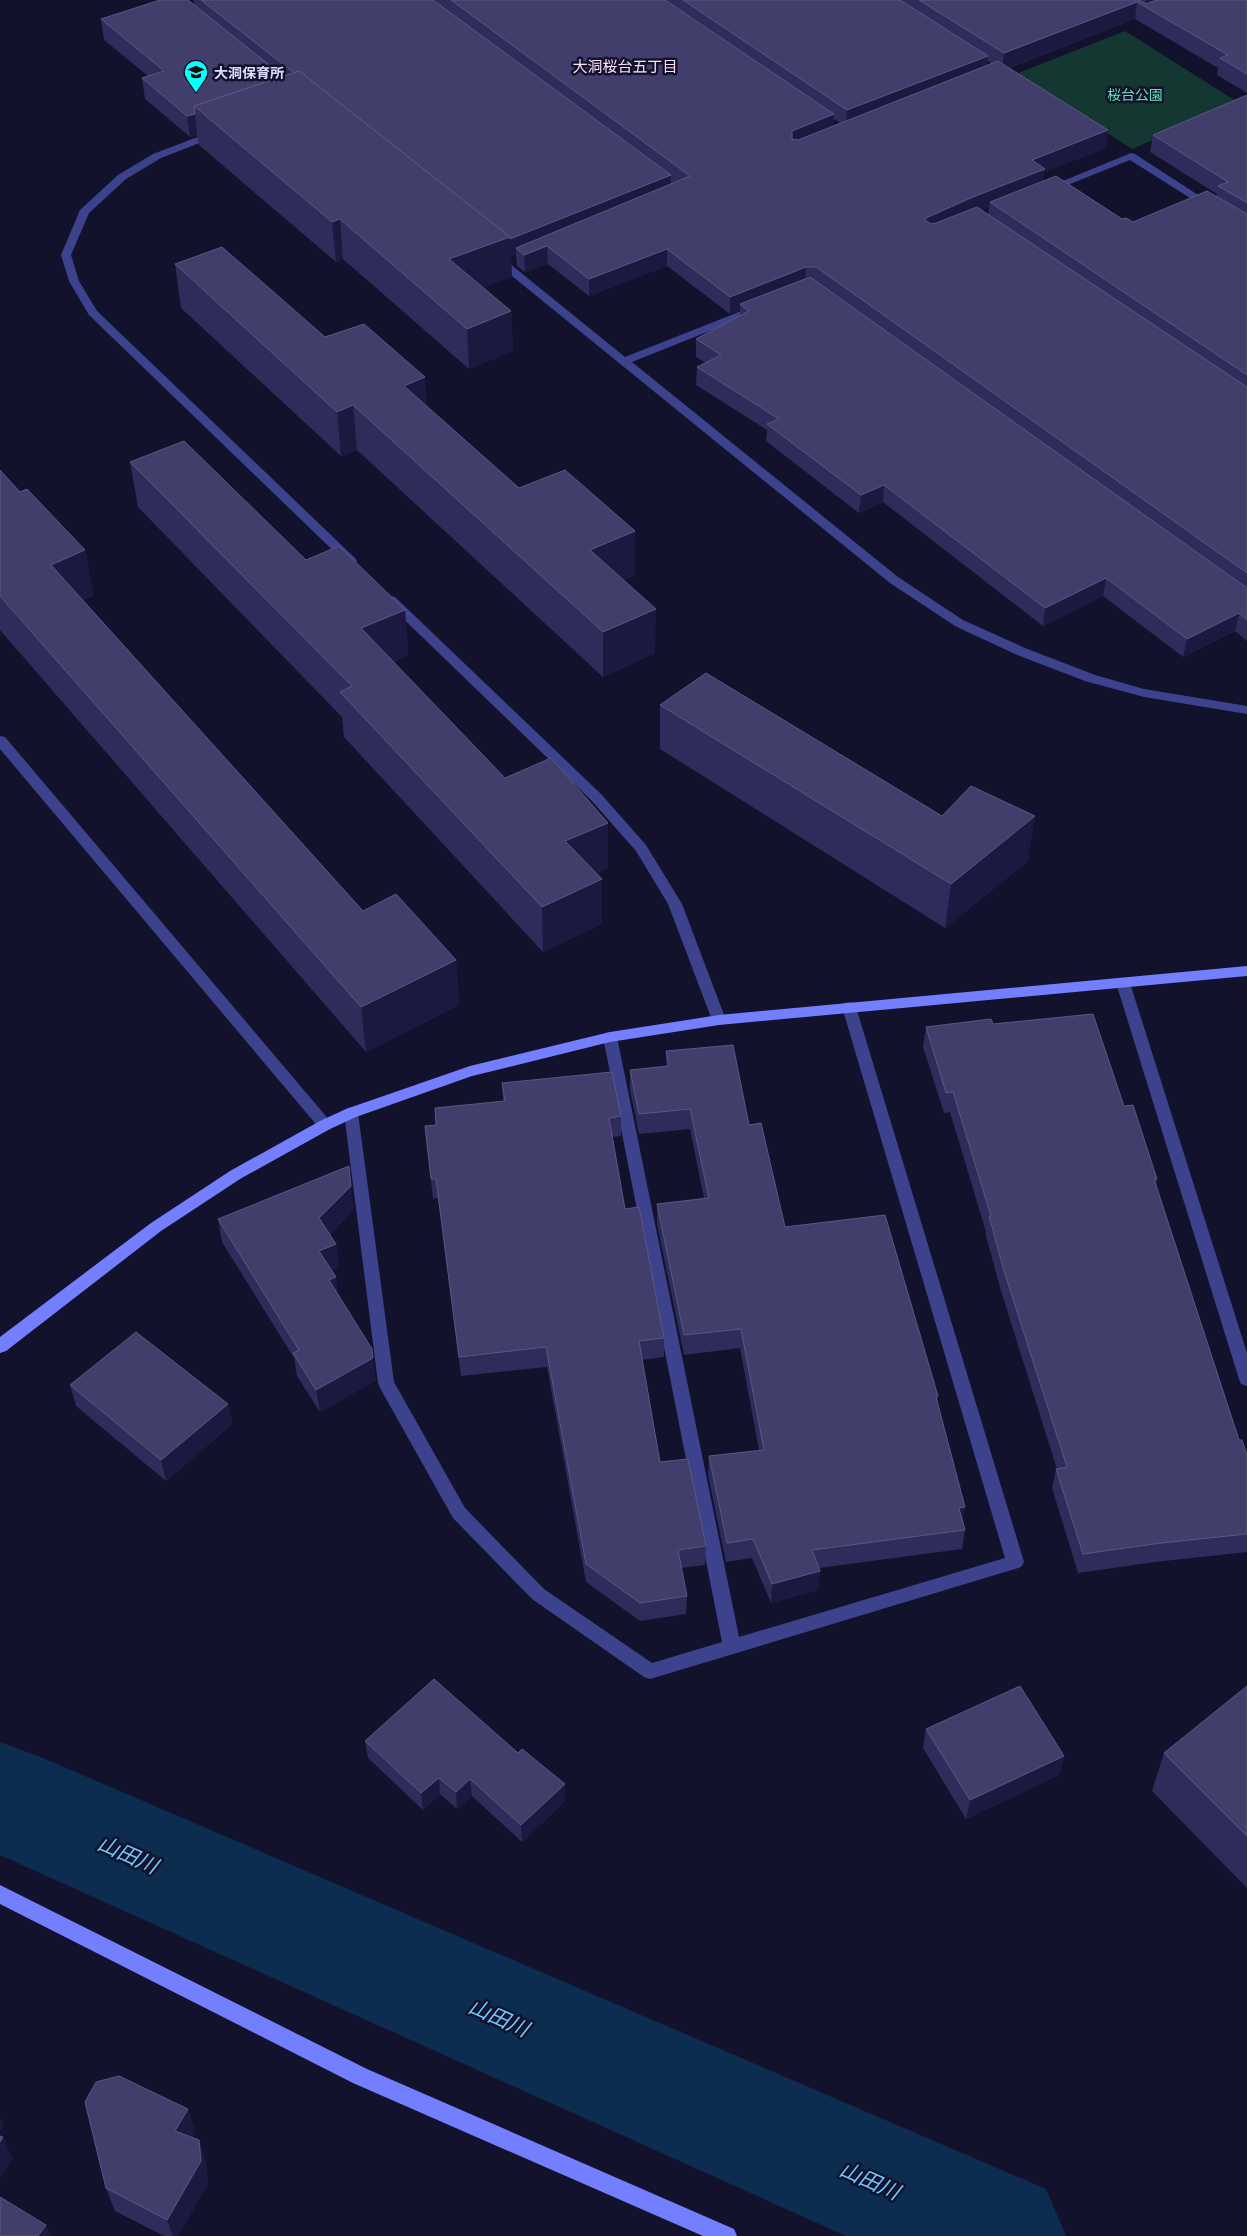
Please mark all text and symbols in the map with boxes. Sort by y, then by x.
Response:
district label: 大洞桜台五丁目 [572,56,678,77]
school or university icon: 大洞保育所 [183,59,209,93]
place label: 大洞保育所 [214,63,284,82]
park label: 桜台公園 [1107,85,1163,104]
water label: 山田川 [94,1828,164,1880]
water label: 山田川 [465,1991,535,2043]
water label: 山田川 [836,2154,906,2206]

